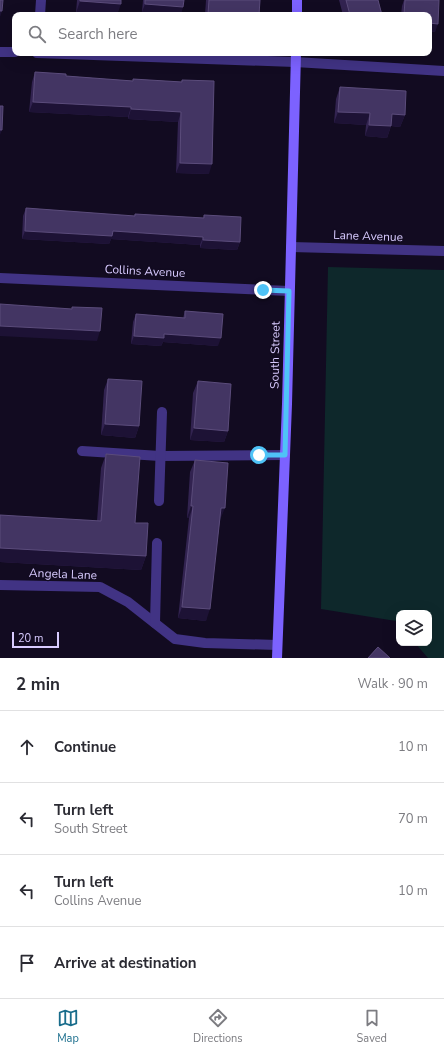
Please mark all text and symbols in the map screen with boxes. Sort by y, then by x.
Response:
search box [12,12,432,56]
icon: search [26,23,48,45]
text: Search here [58,24,138,44]
street label: Lane Avenue [333,227,403,245]
street label: Collins Avenue [104,261,186,281]
route end [254,281,272,299]
street label: South Street [266,320,284,389]
route start [250,446,268,464]
street label: Angela Lane [29,565,97,583]
map controls [396,610,432,646]
button: layers [396,610,432,646]
scale bar [12,630,59,649]
text: 20 m [18,631,43,646]
text: 2 min [16,673,60,696]
text: Walk · 90 m [357,675,428,693]
icon: ahead [16,736,38,758]
text: Continue [54,737,116,757]
text: 10 m [398,738,428,756]
text: Turn left [54,800,113,820]
icon: left [16,808,38,830]
text: 70 m [398,810,428,828]
text: South Street [54,820,127,838]
text: Turn left [54,872,113,892]
icon: left [16,880,38,902]
text: 10 m [398,882,428,900]
text: Collins Avenue [54,892,141,910]
icon: arrive [16,952,38,974]
text: Arrive at destination [54,953,197,973]
tab: Map [57,1007,79,1046]
tab: Directions [193,1007,243,1046]
tab: Saved [357,1007,387,1046]

